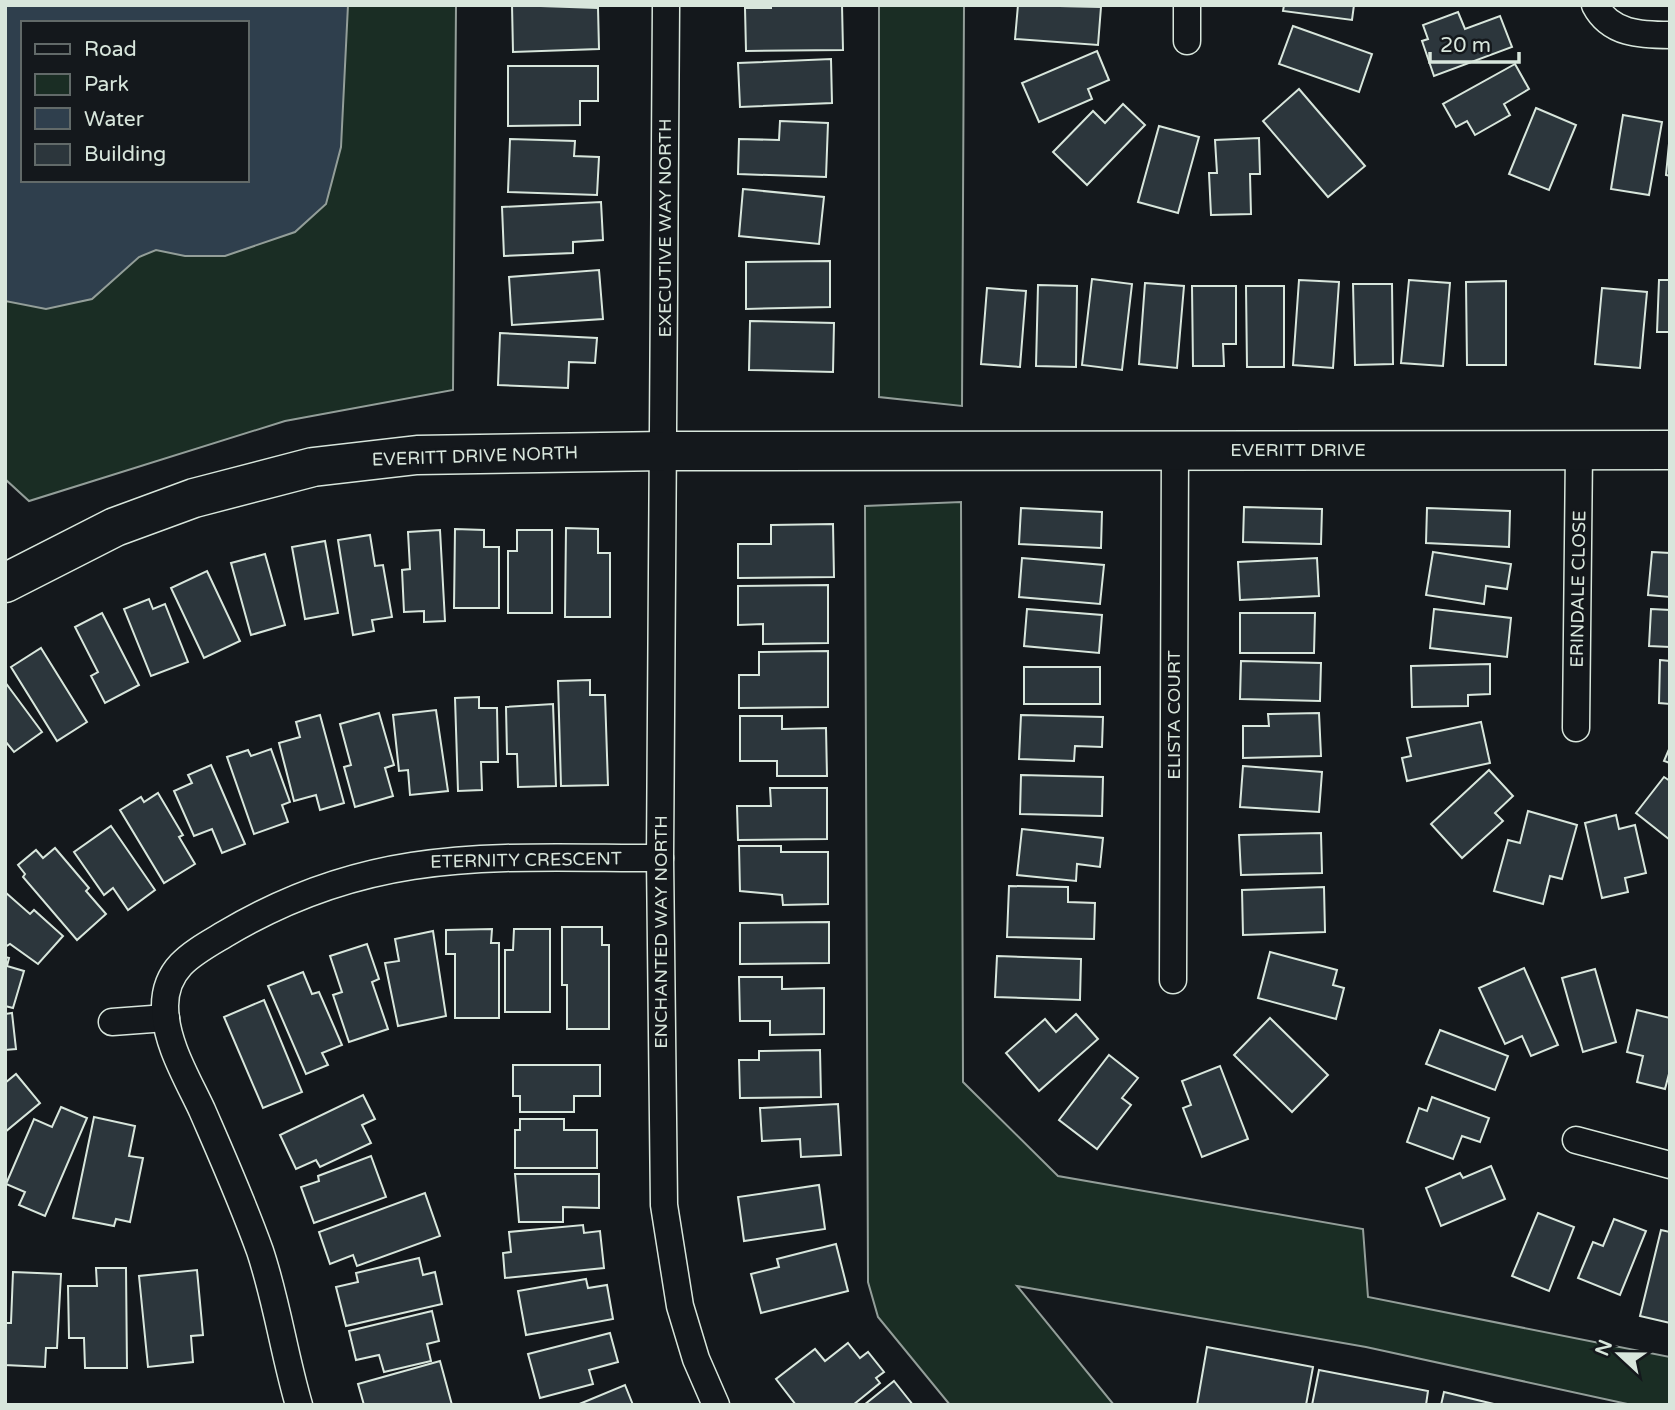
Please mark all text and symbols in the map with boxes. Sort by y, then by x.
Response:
legend [21,21,248,182]
scale bar [1430,21,1519,65]
text: 20 m [1440,33,1491,58]
text: Road [84,37,137,62]
text: Park [84,72,129,97]
text: Water [84,107,144,132]
street label: EXECUTIVE WAY NORTH [654,119,676,338]
text: Building [84,142,166,167]
street label: EVERITT DRIVE [1230,439,1366,461]
street label: EVERITT DRIVE NORTH [371,441,579,471]
street label: ERINDALE CLOSE [1566,510,1590,668]
street label: ELISTA COURT [1163,650,1185,780]
street label: ENCHANTED WAY NORTH [650,815,672,1049]
street label: ETERNITY CRESCENT [430,847,622,873]
north arrow [1584,1319,1654,1389]
text: N [1591,1337,1617,1359]

